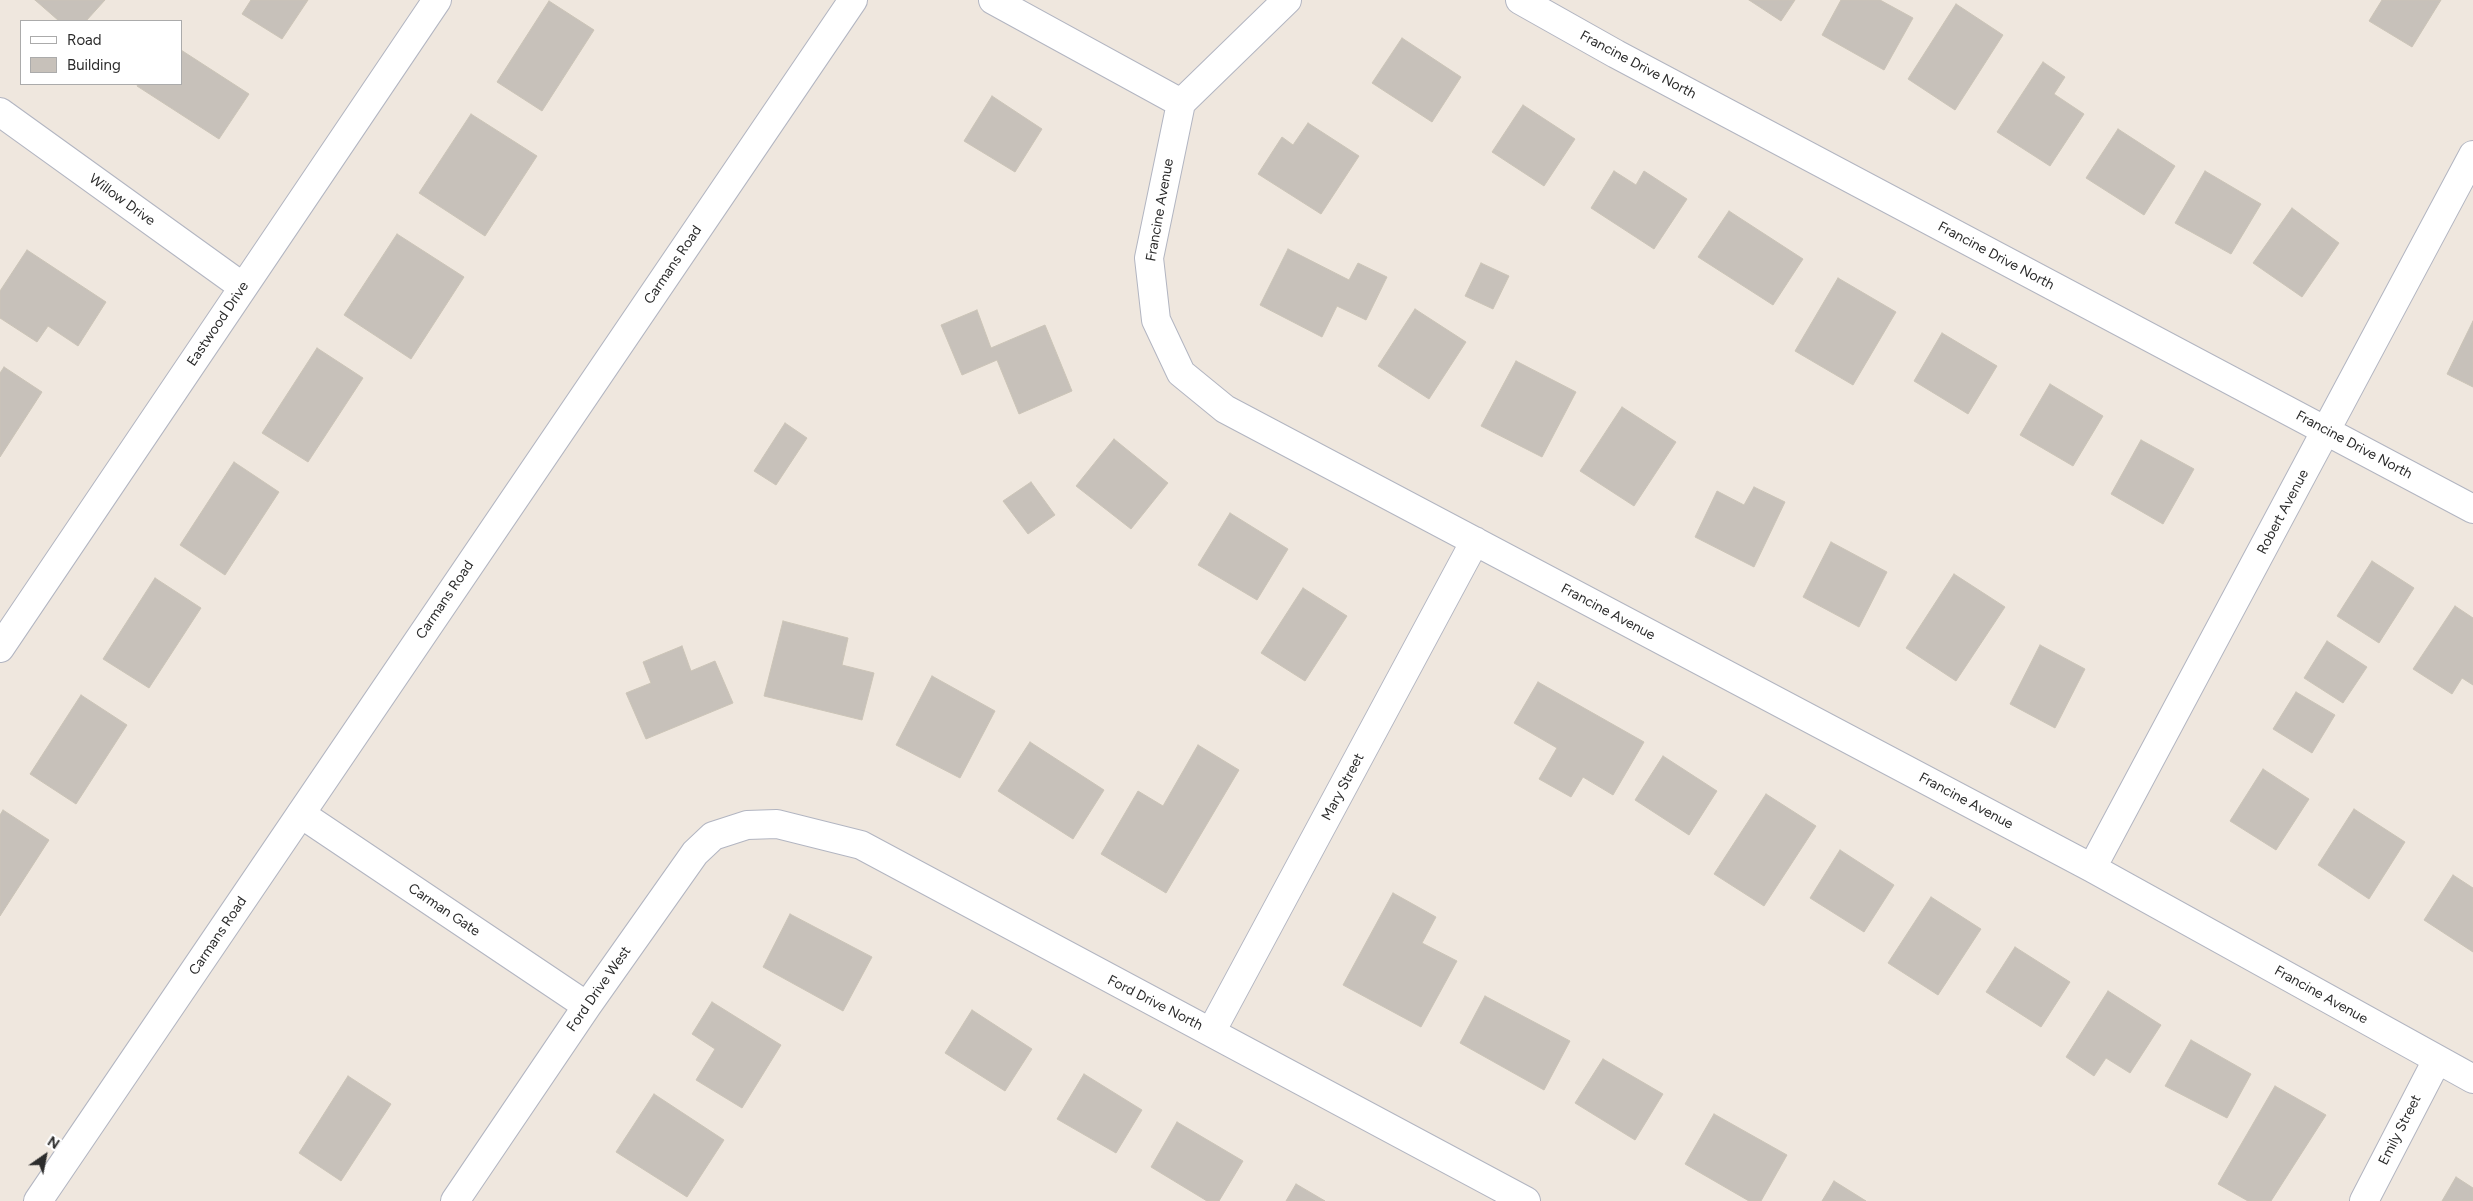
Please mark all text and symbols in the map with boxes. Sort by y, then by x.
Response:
legend [20,20,182,85]
street label: Francine Drive North [1577,27,1699,103]
text: Road [67,31,102,49]
text: Building [67,56,121,74]
street label: Francine Avenue [1143,157,1177,263]
street label: Willow Drive [86,170,158,230]
street label: Francine Drive North [1935,218,2057,294]
street label: Carmans Road [641,223,705,307]
street label: Eastwood Drive [184,279,252,369]
street label: Francine Drive North [2293,407,2415,483]
street label: Robert Avenue [2254,467,2312,557]
street label: Carmans Road [413,558,477,642]
street label: Francine Avenue [1558,580,1658,644]
street label: Mary Street [1318,751,1368,823]
street label: Francine Avenue [1916,769,2016,833]
street label: Carman Gate [405,880,483,940]
street label: Carmans Road [186,894,250,978]
street label: Ford Drive West [563,943,635,1035]
street label: Francine Avenue [2271,962,2371,1028]
street label: Ford Drive North [1105,972,1205,1034]
street label: Emily Street [2375,1092,2425,1168]
north arrow [20,1131,70,1181]
text: N [44,1133,63,1153]

